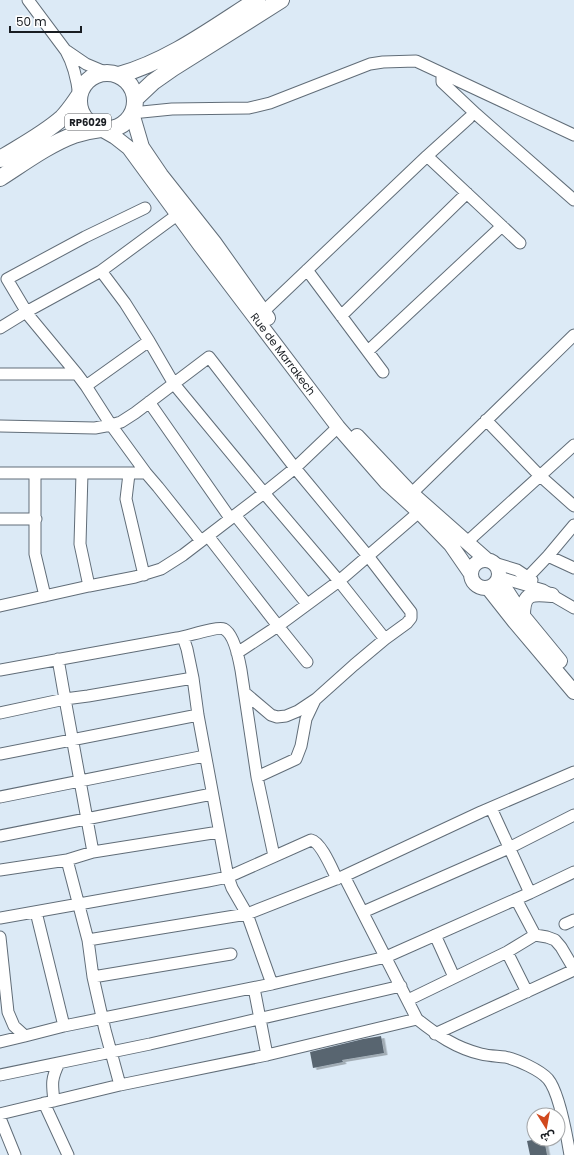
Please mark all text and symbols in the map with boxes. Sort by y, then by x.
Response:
scale bar [10,8,81,34]
text: 50 m [16,13,47,30]
road number: RP6029 [65,114,111,130]
street label: Rue de Marrakech [247,309,319,399]
north arrow [526,1107,566,1147]
text: ش [539,1128,557,1146]

